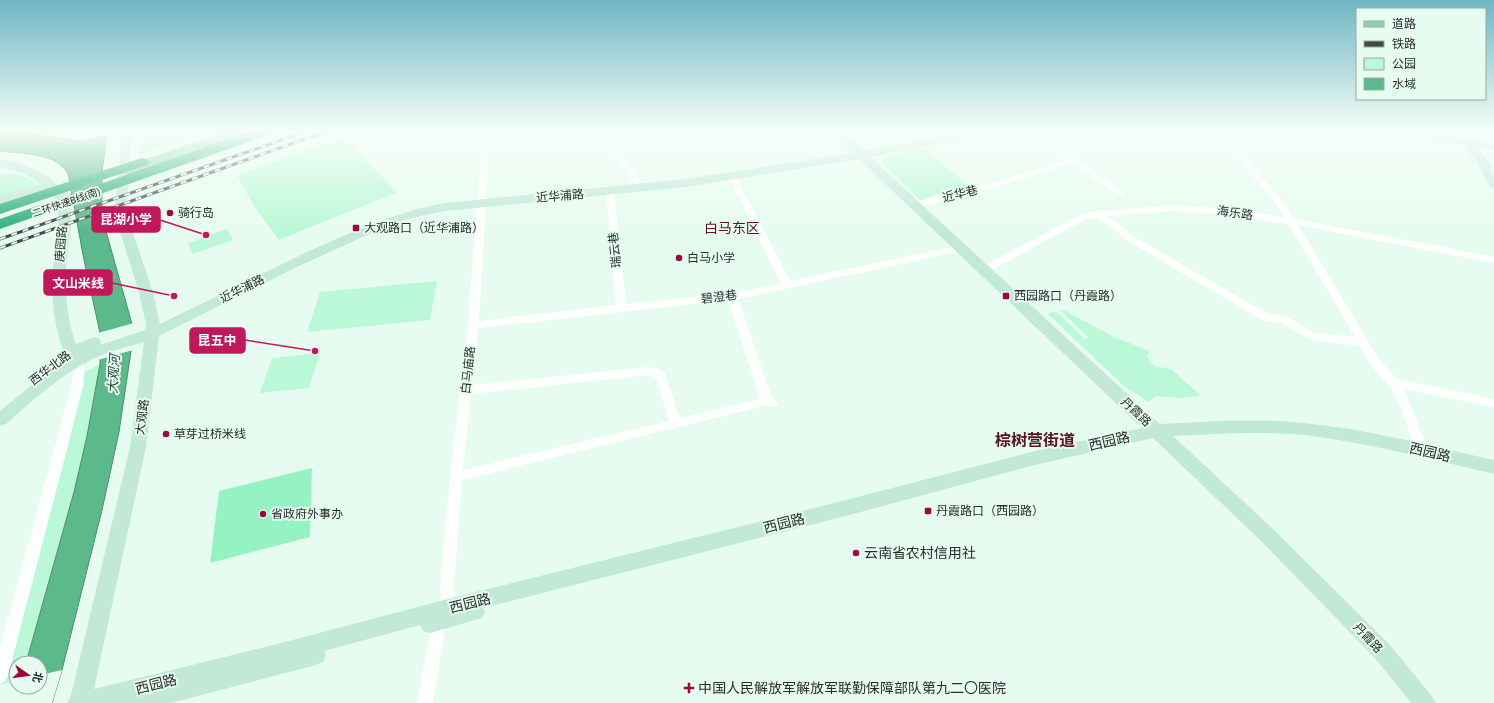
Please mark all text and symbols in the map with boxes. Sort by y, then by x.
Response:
legend [1356,8,1486,100]
text: 道路 [1392,16,1416,32]
text: 铁路 [1392,36,1416,52]
text: 公园 [1392,56,1416,72]
text: 水域 [1392,76,1416,92]
street label: 近华巷 [941,182,979,206]
street label: 二环快速B线(南) [31,185,102,220]
street label: 近华浦路 [535,186,585,206]
street label: 海乐路 [1216,203,1254,223]
place label: 骑行岛 [178,205,214,221]
callout: 昆湖小学 [92,207,160,232]
marker: 骑行岛 [165,208,175,218]
text: 昆湖小学 [100,211,152,228]
district label: 白马东区 [704,219,760,237]
place label: 大观路口（近华浦路） [364,220,484,236]
marker: 大观路口（近华浦路） [351,223,361,233]
street label: 庚园路 [51,225,71,263]
street label: 瑞云巷 [605,231,625,269]
place label: 白马小学 [687,250,735,266]
marker: 白马小学 [674,253,684,263]
callout: 文山米线 [44,270,112,295]
street label: 近华浦路 [217,271,267,307]
text: 文山米线 [52,275,104,292]
street label: 碧澄巷 [700,287,738,307]
place label: 西园路口（丹霞路） [1014,288,1122,304]
marker: 西园路口（丹霞路） [1001,291,1011,301]
callout: 昆五中 [190,328,245,353]
text: 昆五中 [197,332,237,349]
street label: 白马庙路 [458,345,478,395]
street label: 西华北路 [26,347,74,389]
water label: 大观河 [104,351,124,394]
street label: 丹霞路 [1117,394,1155,430]
street label: 大观路 [132,398,152,436]
place label: 草芽过桥米线 [174,426,246,442]
street label: 西园路 [1087,428,1131,454]
marker: 草芽过桥米线 [161,429,171,439]
district label: 棕树营街道 [995,429,1075,451]
street label: 西园路 [1408,439,1452,465]
place label: 丹霞路口（西园路） [936,503,1044,519]
place label: 省政府外事办 [271,506,343,522]
marker: 丹霞路口（西园路） [923,506,933,516]
marker: 省政府外事办 [258,509,268,519]
street label: 西园路 [761,509,807,537]
place label: 云南省农村信用社 [864,544,976,562]
marker: 云南省农村信用社 [851,548,861,558]
street label: 西园路 [447,589,493,617]
street label: 丹霞路 [1350,619,1386,657]
north arrow [8,655,48,695]
text: 北 [30,670,46,684]
street label: 西园路 [133,670,179,698]
place label: 中国人民解放军解放军联勤保障部队第九二〇医院 [698,679,1006,697]
marker: 中国人民解放军解放军联勤保障部队第九二〇医院 [683,682,695,694]

